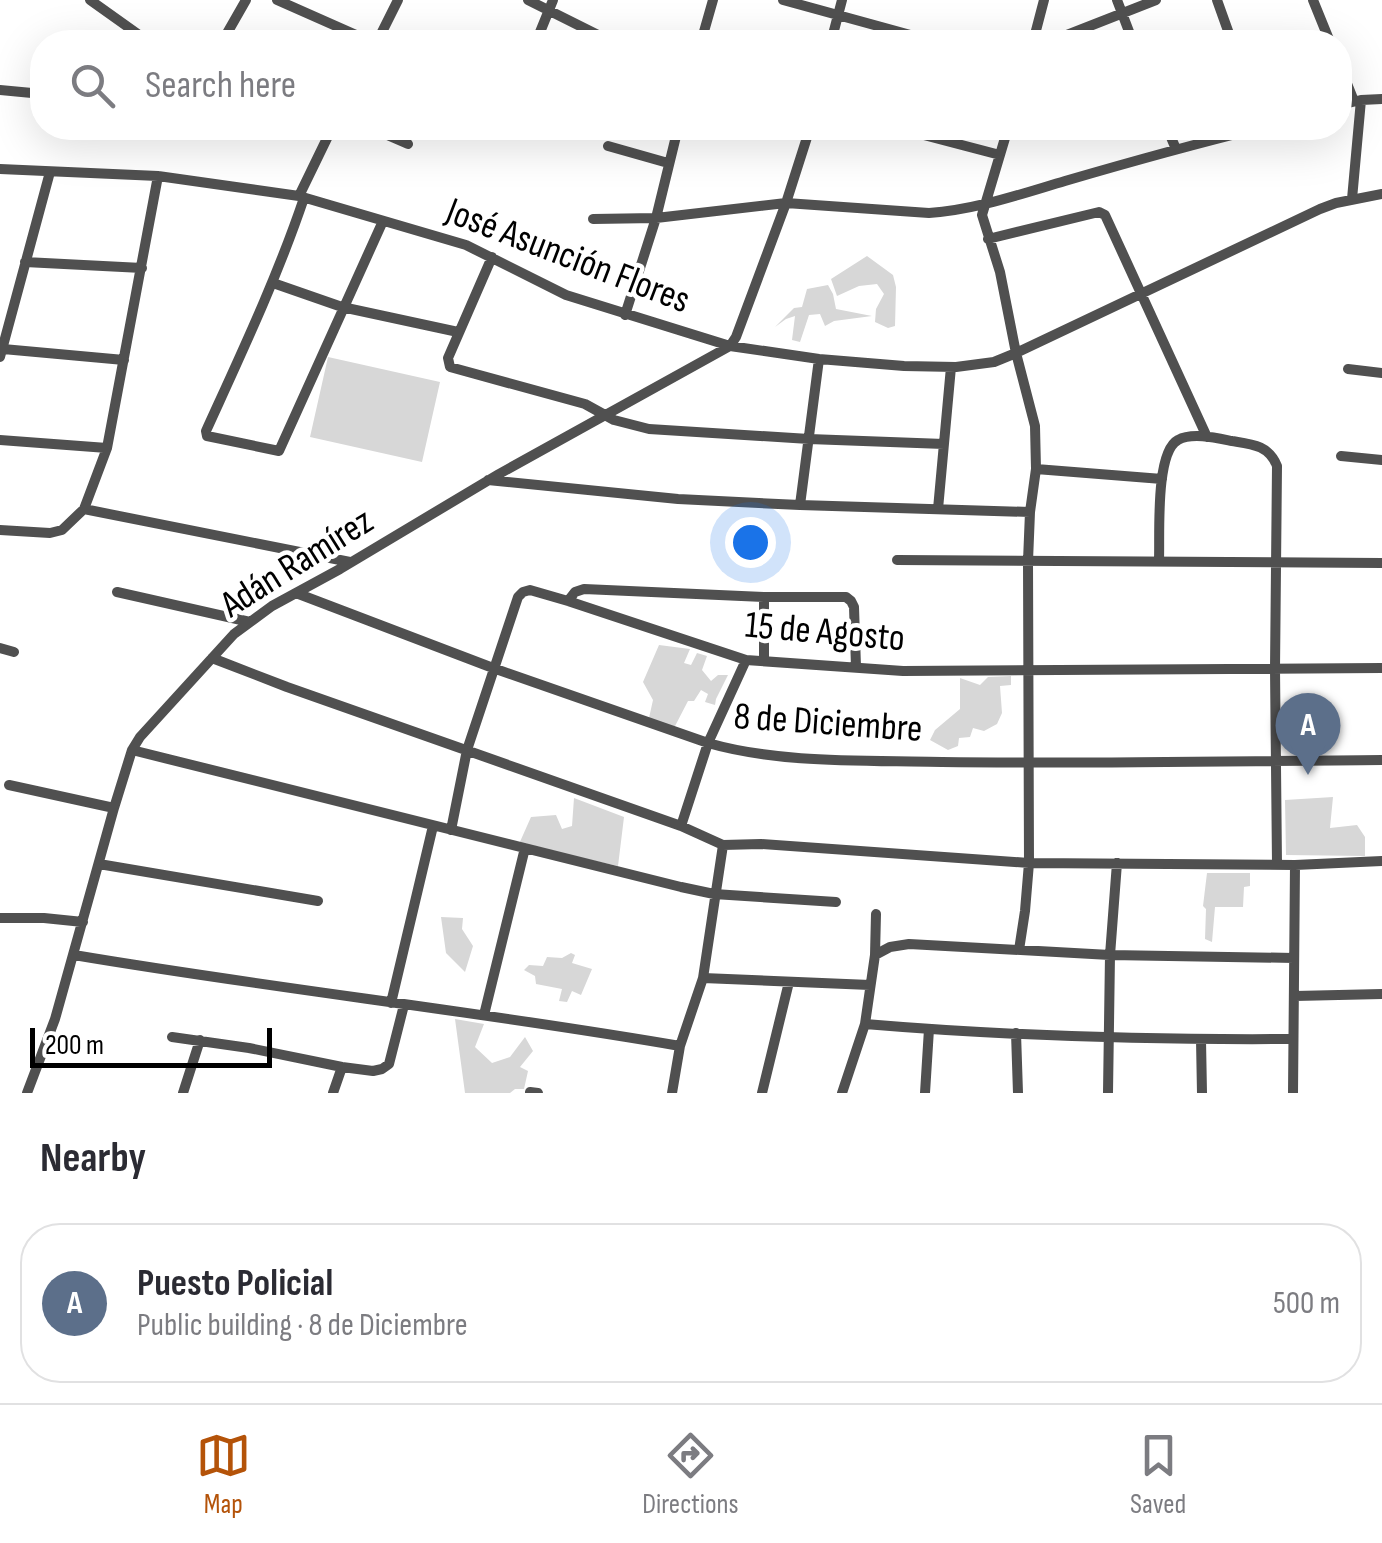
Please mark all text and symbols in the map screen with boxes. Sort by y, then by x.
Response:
search box [30,30,1352,140]
icon: search [65,58,120,113]
text: Search here [145,63,296,108]
street label: José Asunción Flores [439,188,696,323]
street label: Adán Ramírez [212,499,381,628]
your location [725,517,776,568]
street label: 15 de Agosto [743,603,907,661]
pin: A [1276,692,1340,775]
street label: 8 de Diciembre [732,694,924,752]
scale bar [30,1023,272,1068]
text: 200 m [45,1029,104,1062]
text: Nearby [40,1133,146,1184]
text: Puesto Policial [137,1261,333,1306]
text: A [67,1284,82,1323]
text: 500 m [1273,1284,1340,1323]
text: Public building · 8 de Diciembre [137,1306,468,1345]
tab: Map [196,1428,251,1521]
tab: Directions [642,1428,739,1521]
tab: Saved [1130,1428,1186,1521]

